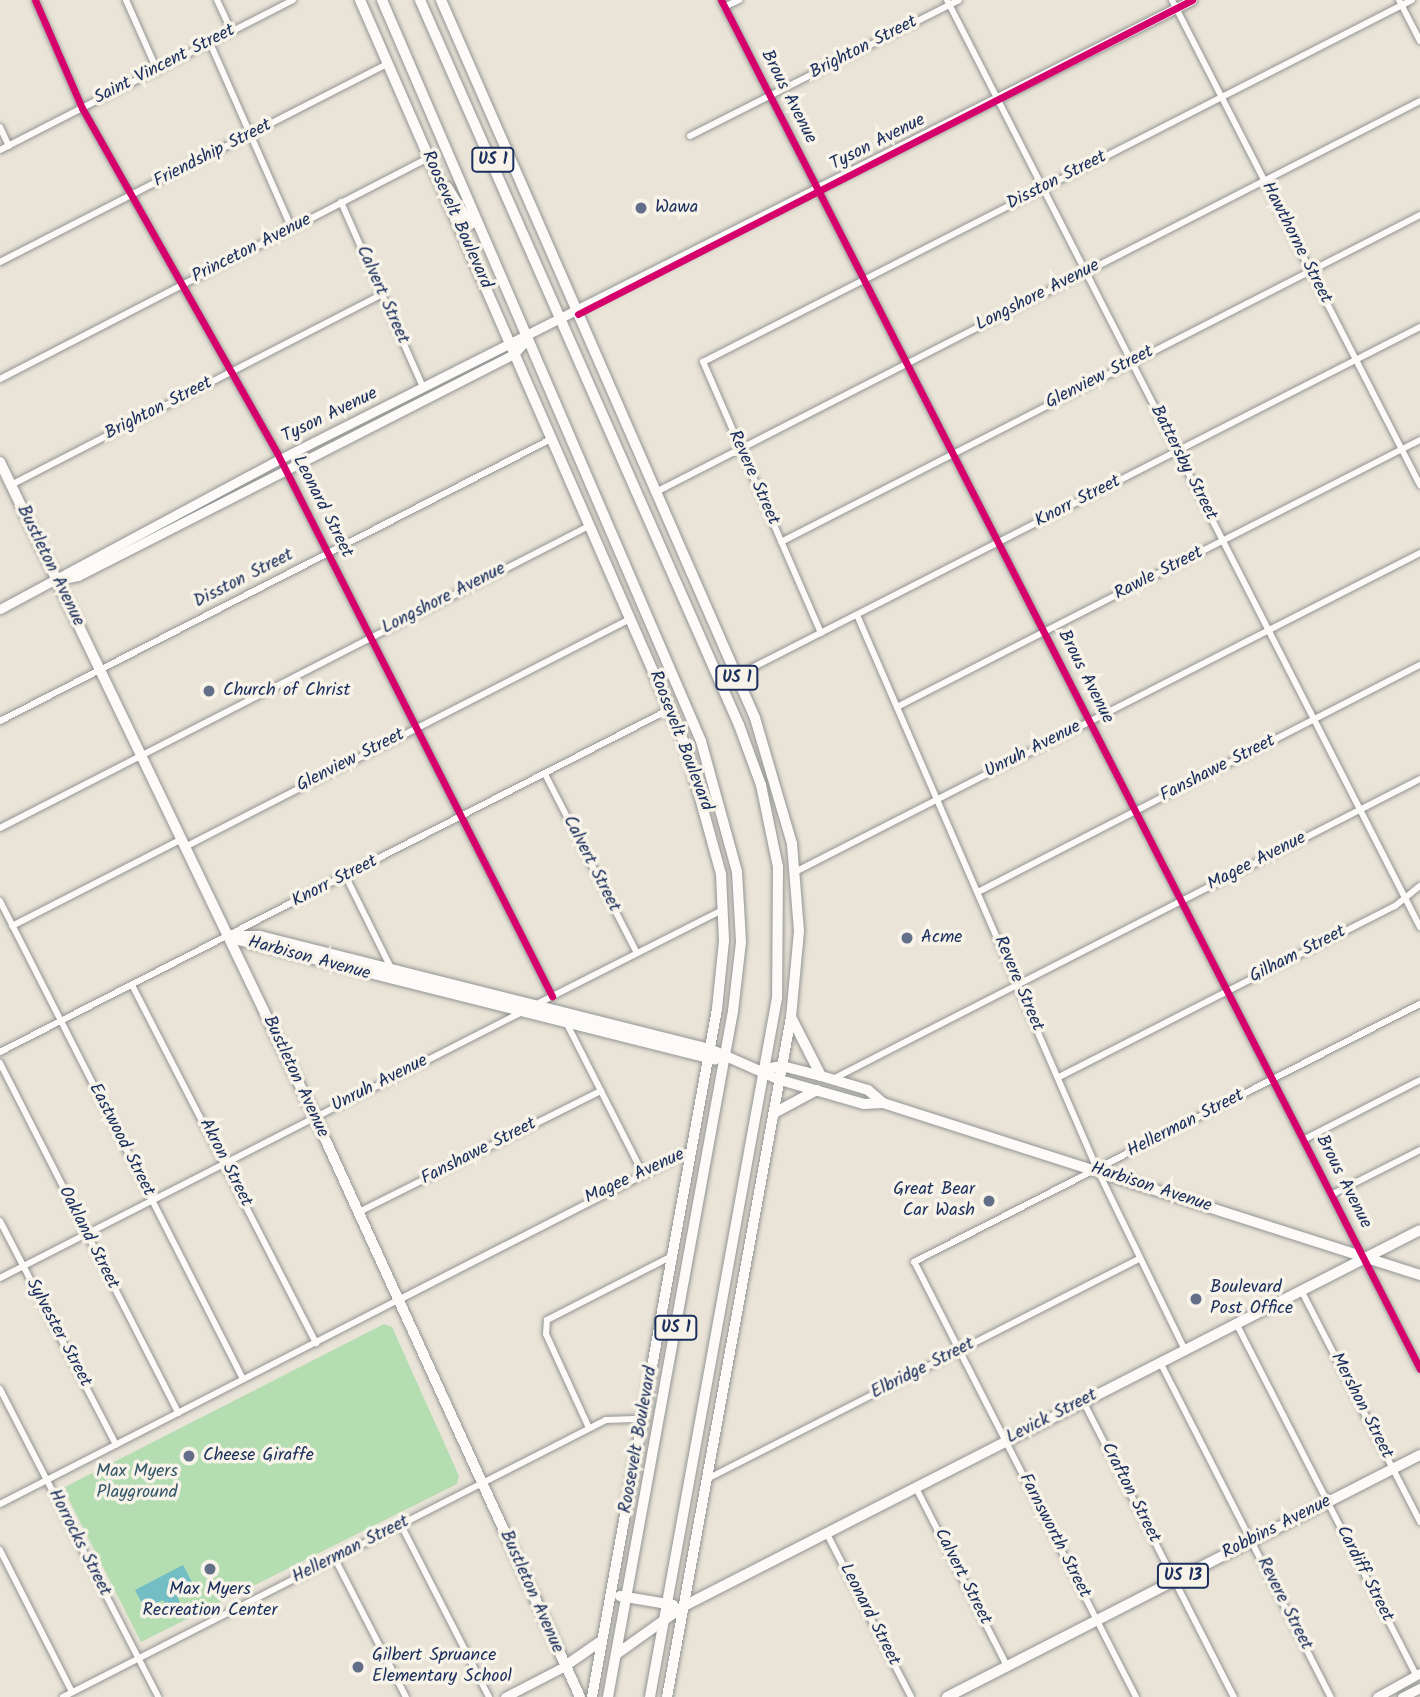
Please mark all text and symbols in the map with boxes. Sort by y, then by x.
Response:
street label: Brighton Street [807,12,921,84]
street label: Saint Vincent Street [91,20,239,110]
street label: Brous Avenue [755,47,821,147]
street label: Tyson Avenue [827,110,929,176]
street label: Friendship Street [150,115,276,193]
street label: Disston Street [1004,147,1110,215]
street label: Roosevelt Boulevard [416,148,496,292]
road number: US 1 [470,148,516,172]
street label: Hawthorne Street [1256,178,1336,308]
place label: Wawa [655,197,698,219]
marker: Wawa [633,200,649,216]
street label: Princeton Avenue [189,210,315,288]
street label: Calvert Street [351,243,413,347]
street label: Longshore Avenue [973,256,1103,336]
street label: Glenview Street [1042,342,1158,414]
street label: Brighton Street [102,373,216,445]
street label: Tyson Avenue [279,384,381,448]
street label: Battersby Street [1145,402,1221,524]
street label: Revere Street [723,427,783,529]
street label: Leonard Street [287,452,357,562]
street label: Knorr Street [1032,471,1124,533]
street label: Bustleton Avenue [11,502,89,630]
street label: Rawle Street [1111,542,1207,606]
street label: Disston Street [191,545,297,613]
street label: Longshore Avenue [379,559,509,639]
street label: Brous Avenue [1052,627,1118,727]
road number: US 1 [714,666,760,691]
street label: Roosevelt Boulevard [643,668,717,814]
place label: Church of Christ [223,680,350,702]
marker: Church of Christ [201,683,217,699]
street label: Unruh Avenue [981,717,1085,783]
street label: Glenview Street [293,725,409,797]
street label: Fanshawe Street [1157,731,1279,807]
street label: Calvert Street [558,812,624,916]
street label: Magee Avenue [1204,828,1310,896]
street label: Knorr Street [289,851,381,913]
street label: Gilham Street [1246,922,1350,988]
place label: Acme [921,927,962,949]
marker: Acme [899,930,915,946]
street label: Harbison Avenue [245,932,373,986]
street label: Revere Street [988,933,1048,1035]
street label: Bustleton Avenue [257,1013,333,1141]
street label: Unruh Avenue [328,1051,432,1117]
street label: Eastwood Street [83,1080,159,1200]
street label: Hellerman Street [1124,1085,1248,1163]
street label: Fanshawe Street [418,1114,540,1190]
street label: Akron Street [194,1115,256,1211]
street label: Brous Avenue [1310,1132,1376,1232]
street label: Magee Avenue [582,1144,688,1210]
street label: Harbison Avenue [1088,1158,1214,1218]
place label: Great Bear Car Wash [893,1180,975,1222]
street label: Oakland Street [53,1183,123,1293]
marker: Great Bear Car Wash [981,1193,997,1209]
street label: Sylvester Street [20,1275,96,1391]
place label: Boulevard Post Office [1210,1278,1293,1320]
marker: Boulevard Post Office [1188,1291,1204,1307]
road number: US 1 [653,1316,699,1340]
street label: Elbridge Street [868,1334,978,1404]
street label: Mershon Street [1325,1349,1397,1463]
street label: Roosevelt Boulevard [615,1365,663,1515]
street label: Levick Street [1003,1385,1101,1449]
street label: Crafton Street [1096,1439,1164,1547]
place label: Cheese Giraffe [203,1445,314,1467]
marker: Cheese Giraffe [181,1448,197,1464]
park label: Max Myers Playground [96,1462,178,1504]
street label: Farnsworth Street [1013,1470,1095,1602]
street label: Horrocks Street [43,1486,115,1600]
street label: Robbins Avenue [1219,1491,1335,1565]
street label: Hellerman Street [289,1511,413,1589]
street label: Cardiff Street [1331,1522,1397,1626]
street label: Calvert Street [929,1525,995,1629]
street label: Bustleton Avenue [494,1527,568,1657]
street label: Revere Street [1251,1554,1317,1654]
street label: Leonard Street [834,1560,904,1670]
marker: Max Myers Recreation Center [202,1561,218,1577]
road number: US 13 [1157,1564,1209,1588]
place label: Max Myers Recreation Center [143,1580,277,1622]
place label: Gilbert Spruance Elementary School [372,1646,512,1688]
marker: Gilbert Spruance Elementary School [350,1659,366,1675]

